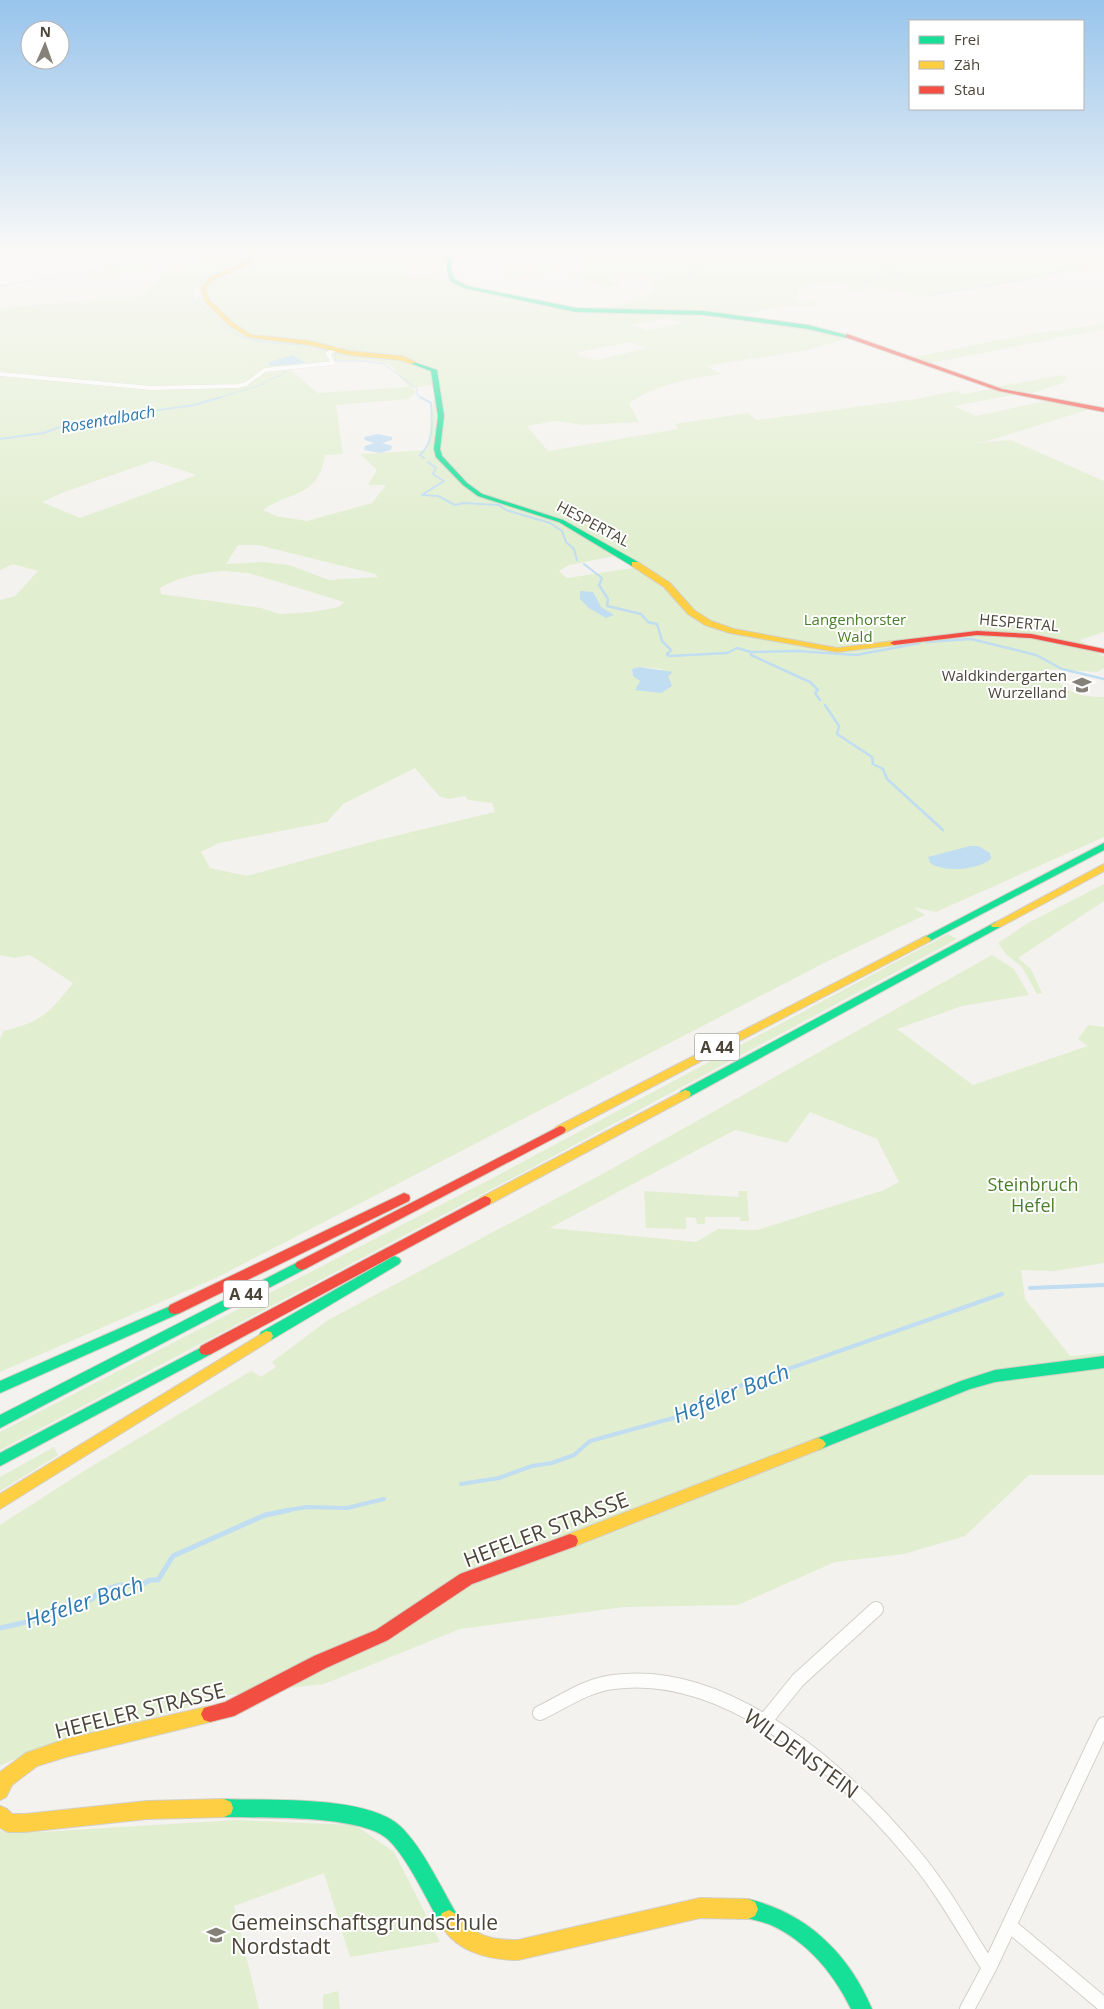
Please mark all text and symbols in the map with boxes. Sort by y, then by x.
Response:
north arrow [20,20,70,70]
legend [909,20,1084,110]
text: N [39,22,51,41]
text: Frei [954,29,980,49]
text: Zäh [954,54,980,74]
text: Stau [954,79,985,99]
water label: Rosentalbach [59,400,157,438]
street label: HESPERTAL [554,496,634,551]
park label: Langenhorster Wald [804,609,906,646]
street label: HESPERTAL [978,609,1060,635]
place label: Waldkindergarten Wurzelland [942,665,1067,702]
school or university icon: Waldkindergarten Wurzelland [1071,674,1093,696]
road number: A 44 [694,1034,740,1060]
park label: Steinbruch Hefel [987,1172,1079,1217]
road number: A 44 [224,1280,268,1308]
water label: Hefeler Bach [668,1355,793,1429]
street label: HEFELER STRASSE [459,1485,632,1573]
water label: Hefeler Bach [21,1568,147,1634]
street label: HEFELER STRASSE [52,1675,228,1745]
street label: WILDENSTEIN [739,1702,865,1804]
place label: Gemeinschaftsgrundschule Nordstadt [231,1908,498,1960]
school or university icon: Gemeinschaftsgrundschule Nordstadt [205,1924,227,1946]

